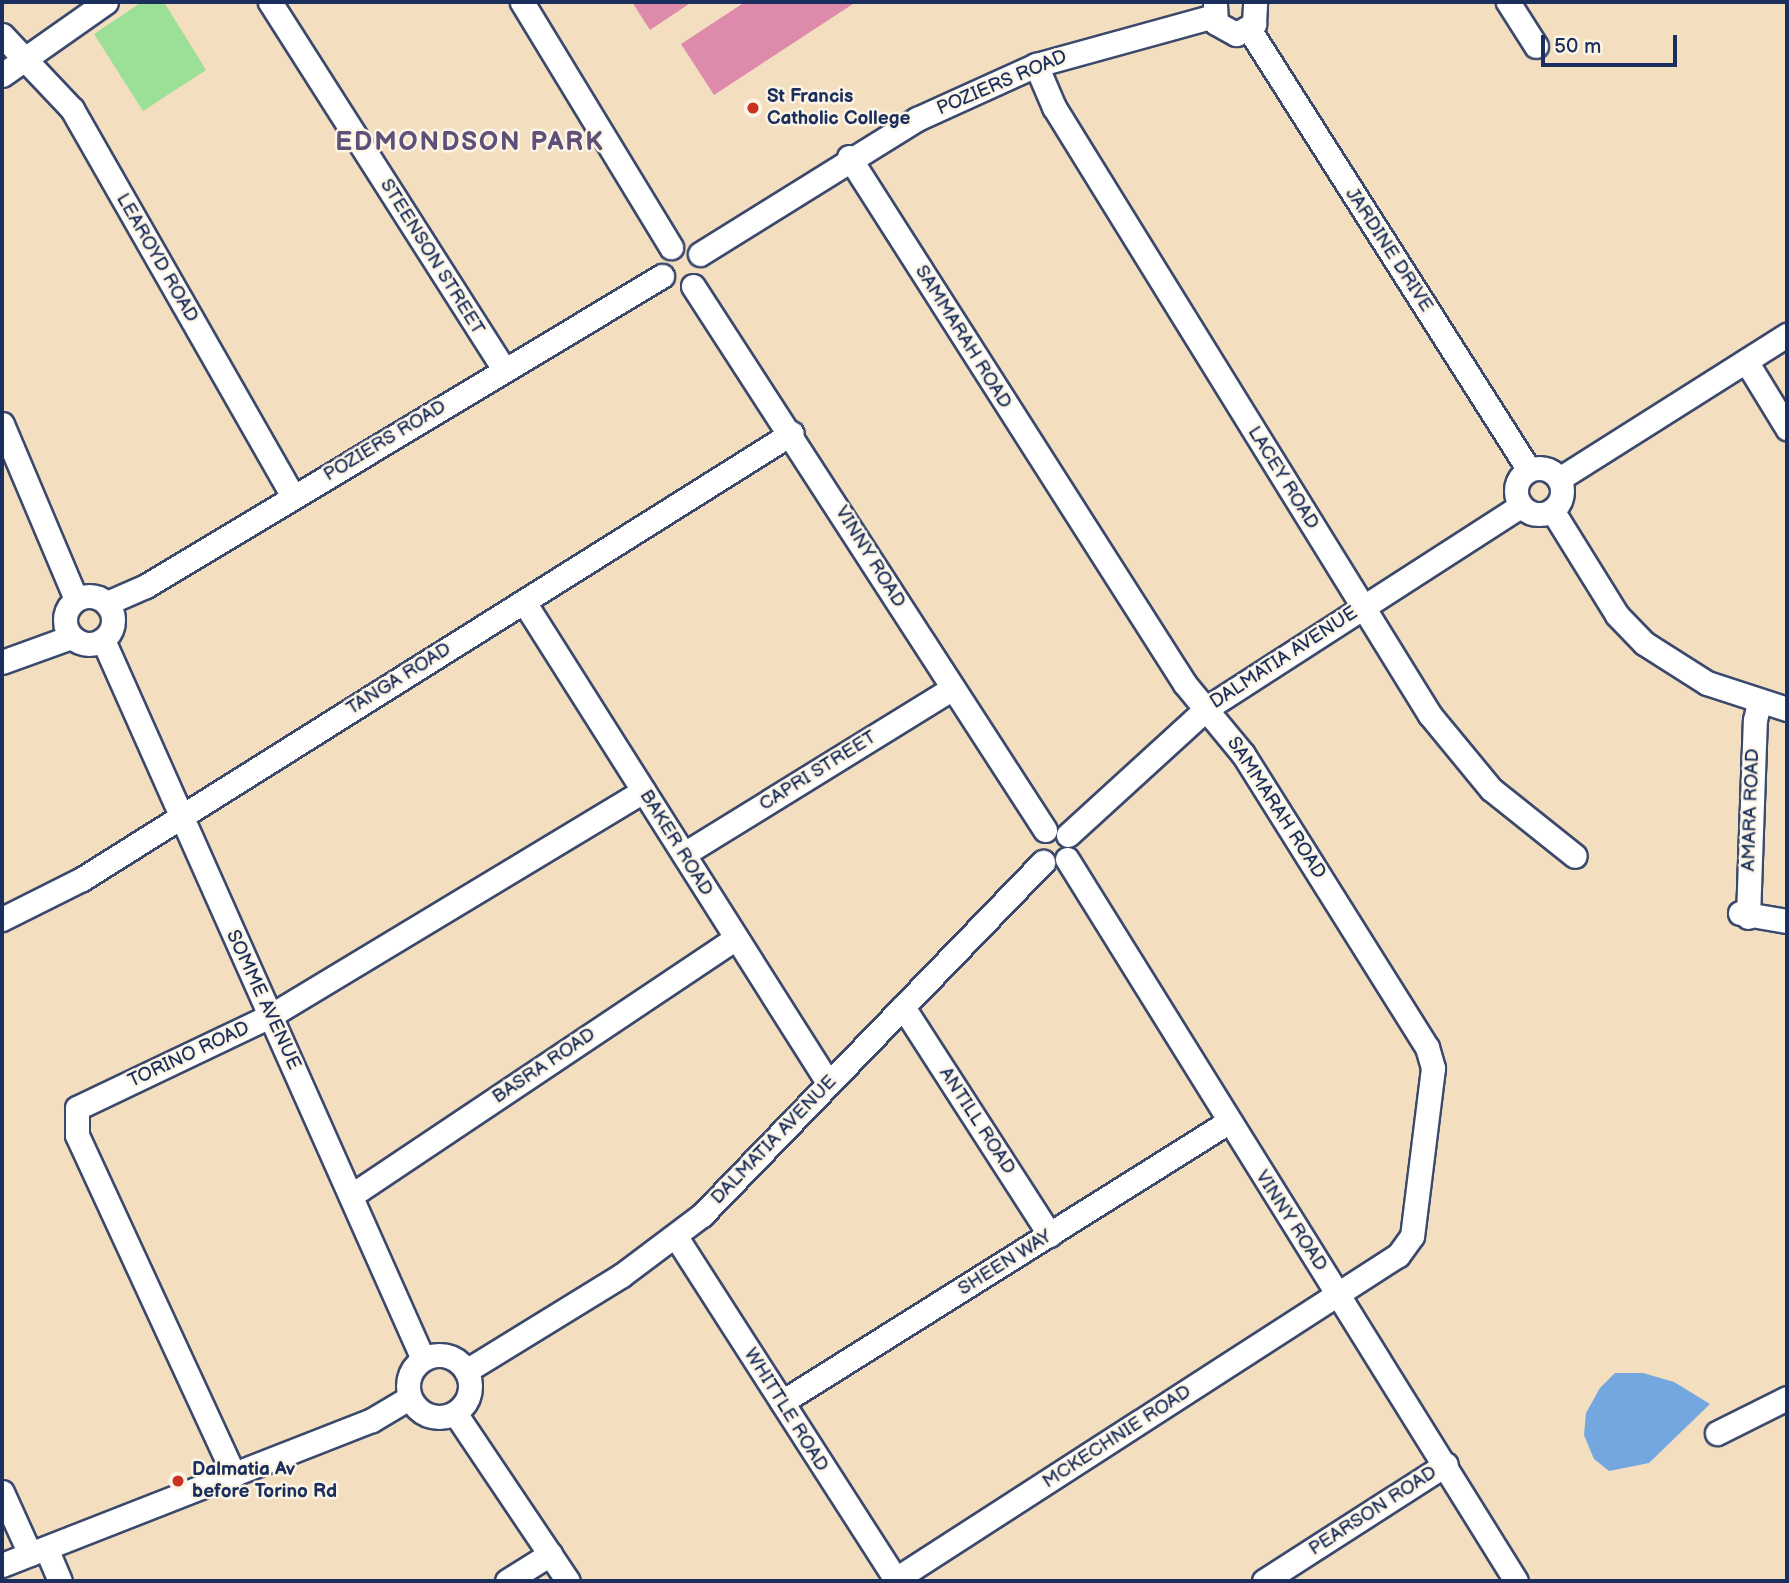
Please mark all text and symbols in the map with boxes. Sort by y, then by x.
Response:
scale bar [1544,21,1680,65]
text: 50 m [1554,34,1601,59]
street label: POZIERS ROAD [934,45,1070,121]
place label: St Francis Catholic College [767,86,910,130]
marker: St Francis Catholic College [745,100,761,116]
district label: EDMONDSON PARK [337,127,603,159]
street label: STEENSON STREET [375,175,489,339]
street label: JARDINE DRIVE [1340,184,1438,316]
street label: LEAROYD ROAD [111,189,203,327]
street label: SAMMARAH ROAD [910,261,1016,413]
street label: POZIERS ROAD [320,395,450,487]
street label: LACEY ROAD [1242,422,1324,534]
street label: VINNY ROAD [830,502,910,612]
street label: DALMATIA AVENUE [1206,602,1362,714]
street label: TANGA ROAD [343,638,455,720]
street label: CAPRI STREET [755,726,881,816]
street label: SAMMARAH ROAD [1222,733,1330,883]
street label: AMARA ROAD [1737,748,1765,872]
street label: BAKER ROAD [634,786,718,900]
street label: SOMME AVENUE [221,927,305,1073]
street label: TORINO ROAD [125,1017,253,1093]
street label: BASRA ROAD [488,1023,600,1109]
street label: ANTILL ROAD [934,1063,1020,1179]
street label: DALMATIA AVENUE [706,1071,842,1209]
street label: VINNY ROAD [1250,1166,1332,1276]
street label: SHEEN WAY [954,1225,1056,1301]
street label: WHITTLE ROAD [739,1344,833,1476]
street label: MCKECHNIE ROAD [1038,1380,1196,1494]
place label: Dalmatia Av before Torino Rd [192,1459,337,1503]
street label: PEARSON ROAD [1305,1461,1441,1561]
marker: Dalmatia Av before Torino Rd [170,1473,186,1489]

